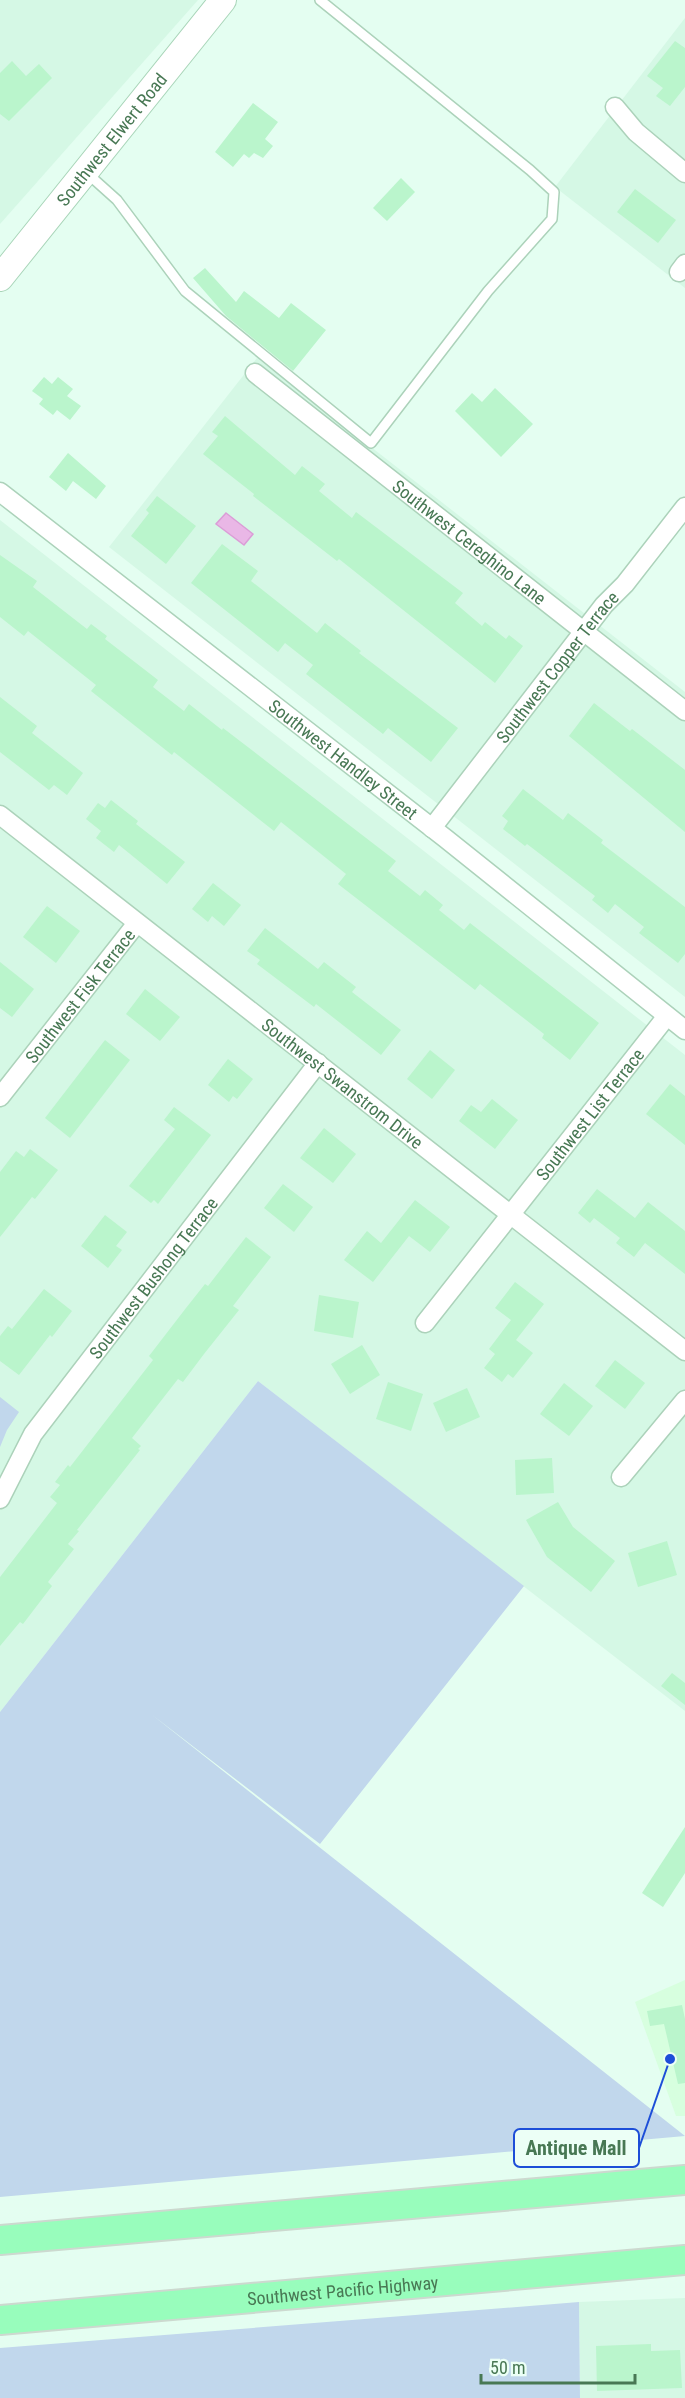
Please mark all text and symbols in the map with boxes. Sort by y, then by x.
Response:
street label: Southwest Elwert Road [52,69,171,210]
street label: Southwest Cereghino Lane [389,475,551,608]
street label: Southwest Copper Terrace [491,586,623,747]
street label: Southwest Handley Street [265,695,422,823]
street label: Southwest Fisk Terrace [21,924,139,1067]
street label: Southwest Swanstrom Drive [258,1014,427,1153]
street label: Southwest List Terrace [531,1044,648,1184]
street label: Southwest Bushong Terrace [84,1193,222,1363]
callout: Antique Mall [514,2129,639,2167]
text: Antique Mall [525,2136,627,2160]
street label: Southwest Pacific Highway [246,2271,440,2309]
scale bar [481,2347,636,2385]
text: 50 m [490,2357,525,2378]

